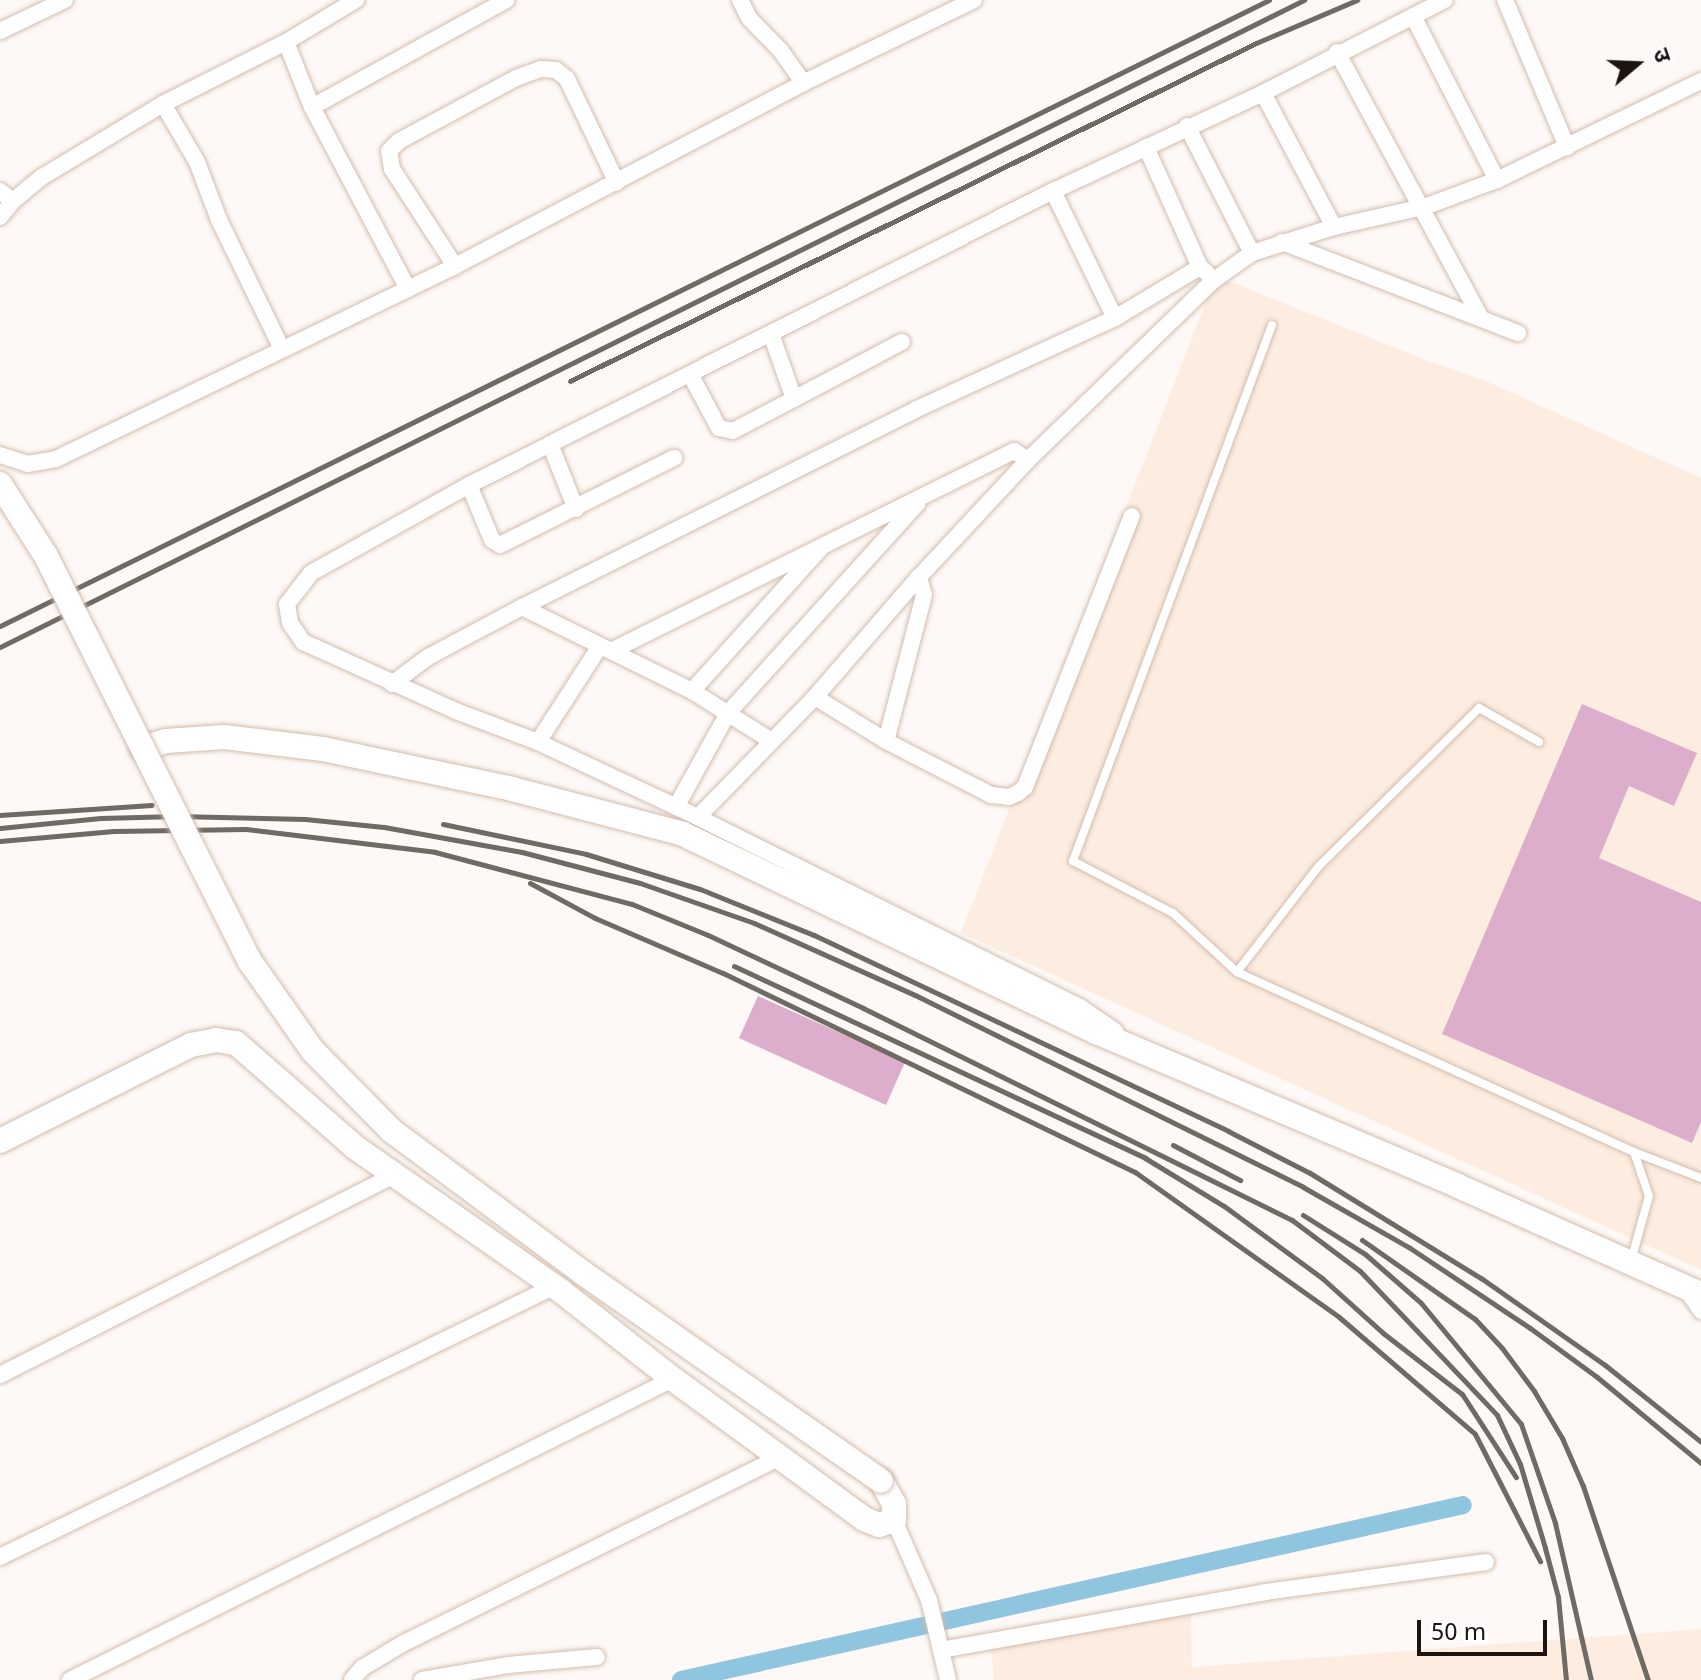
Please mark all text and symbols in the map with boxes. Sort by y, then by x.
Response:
north arrow [1597,24,1677,104]
text: उ [1644,45,1676,67]
scale bar [1421,1604,1551,1654]
text: 50 m [1431,1618,1486,1650]

